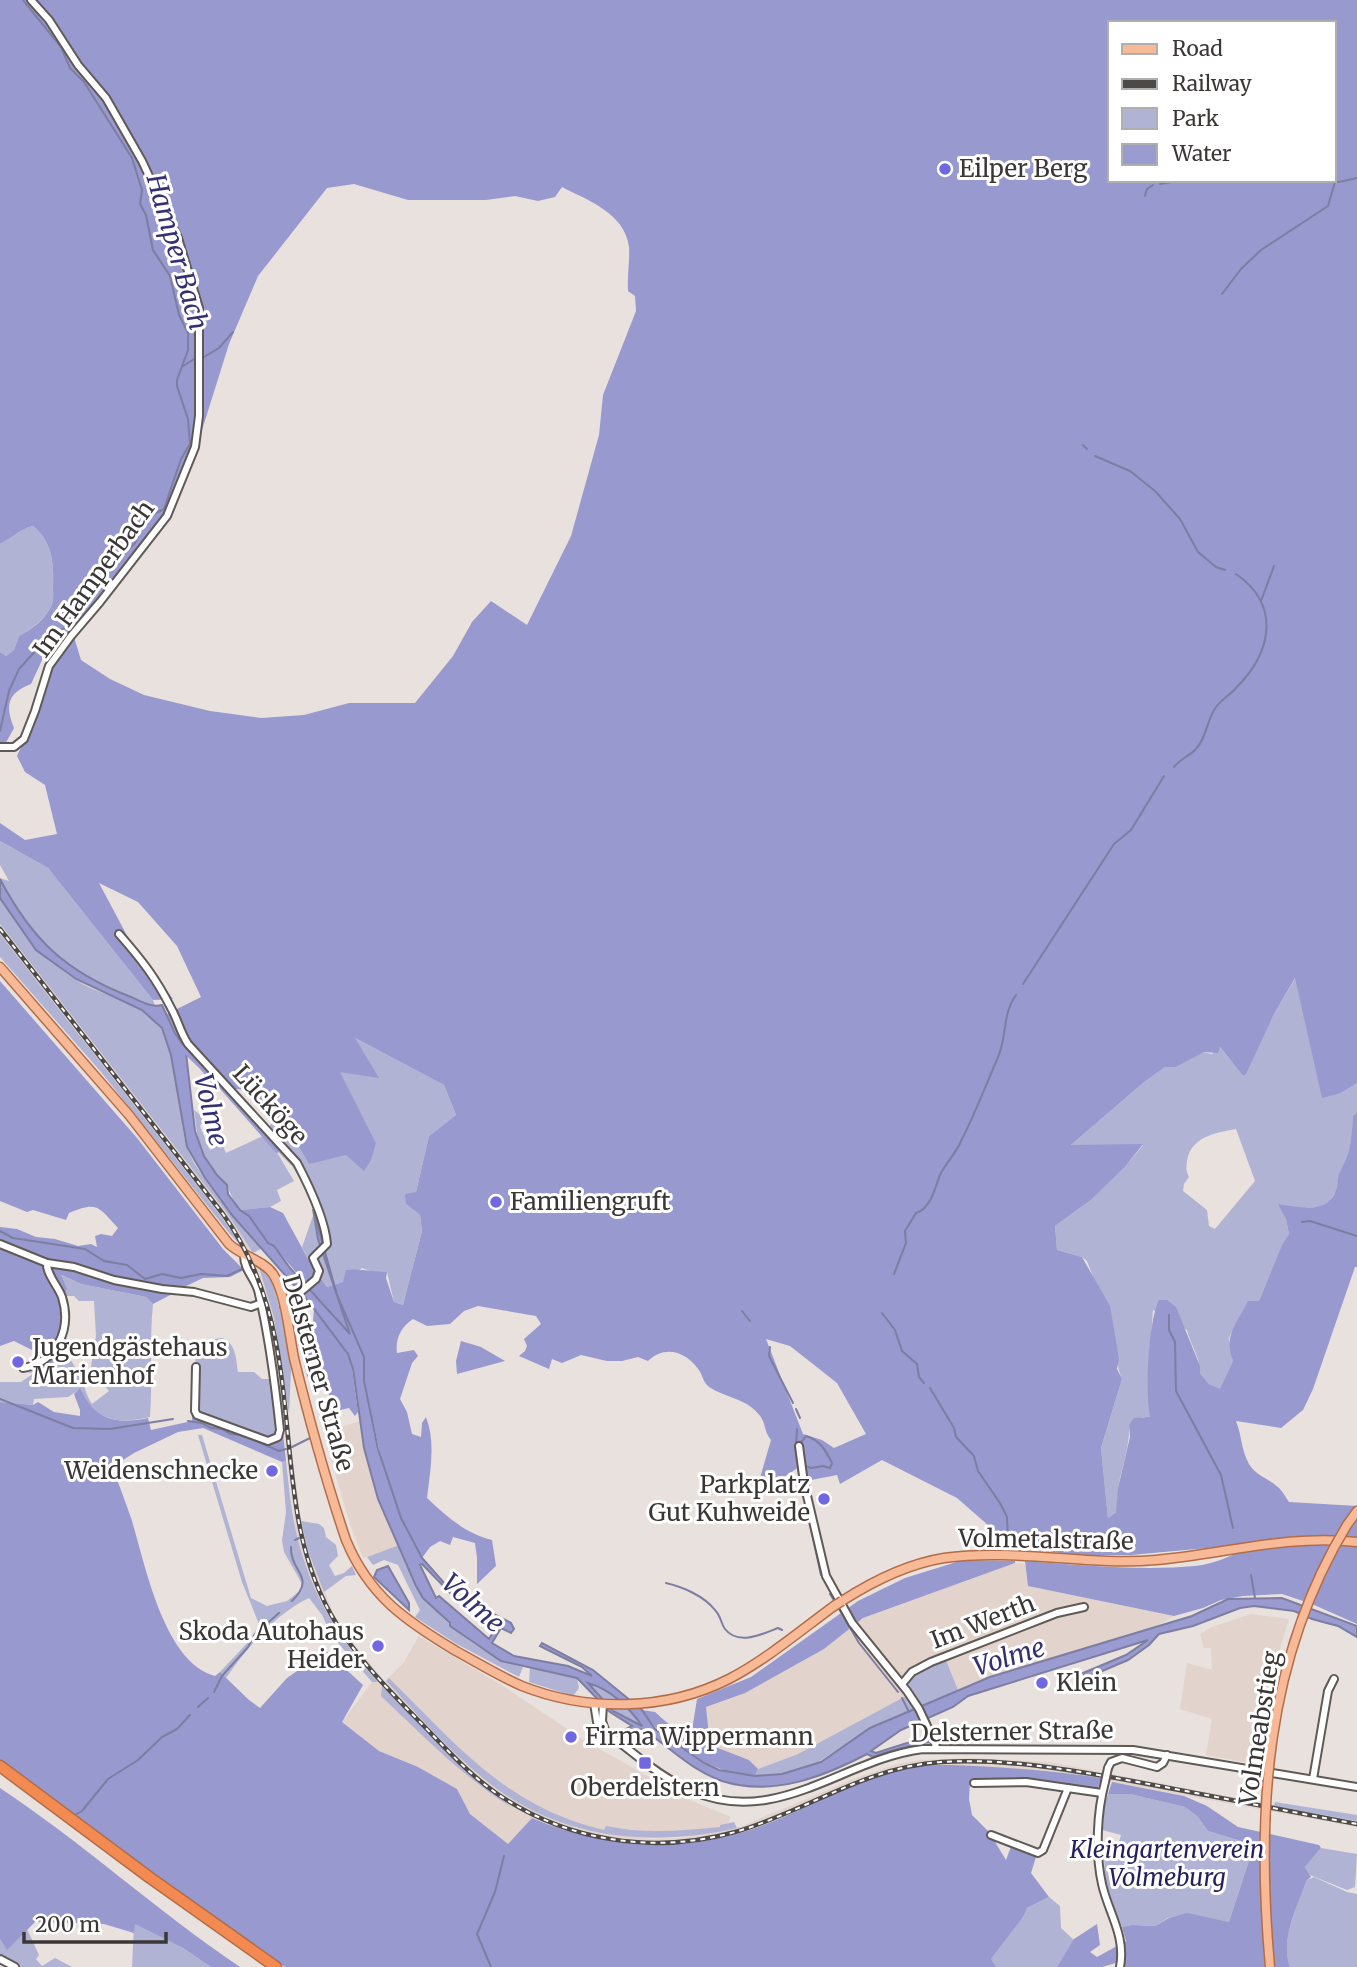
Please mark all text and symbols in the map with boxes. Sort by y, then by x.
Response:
legend [1108,21,1336,182]
text: Road [1172,35,1223,62]
text: Railway [1172,70,1253,97]
text: Park [1172,105,1219,132]
text: Water [1171,140,1231,167]
place label: Eilper Berg [959,153,1088,184]
marker: Eilper Berg [937,161,953,177]
water label: Hamper Bach [139,169,216,334]
street label: Im Hamperbach [26,494,161,663]
street label: Lücköge [226,1058,314,1151]
water label: Volme [187,1070,236,1149]
place label: Familiengruft [510,1186,671,1217]
marker: Familiengruft [488,1194,504,1210]
street label: Delsterner Straße [276,1271,361,1475]
place label: Jugendgästehaus Marienhof [31,1332,228,1391]
marker: Jugendgästehaus Marienhof [10,1354,26,1370]
place label: Weidenschnecke [64,1455,258,1486]
marker: Weidenschnecke [264,1463,280,1479]
place label: Parkplatz Gut Kuhweide [649,1469,810,1528]
marker: Parkplatz Gut Kuhweide [816,1491,832,1507]
street label: Volmetalstraße [957,1522,1134,1557]
water label: Volme [435,1566,512,1639]
street label: Im Werth [926,1587,1040,1656]
place label: Skoda Autohaus Heider [178,1616,364,1675]
water label: Volme [969,1630,1049,1683]
marker: Skoda Autohaus Heider [370,1638,386,1654]
street label: Volmeabstieg [1232,1648,1287,1808]
place label: Klein [1056,1667,1117,1698]
marker: Klein [1034,1675,1050,1691]
street label: Delsterner Straße [910,1714,1114,1749]
place label: Firma Wippermann [585,1721,814,1752]
marker: Firma Wippermann [563,1729,579,1745]
marker: Oberdelstern [637,1755,653,1771]
place label: Oberdelstern [570,1772,720,1803]
park label: Kleingartenverein Volmeburg [1069,1834,1264,1893]
scale bar [24,1900,166,1944]
text: 200 m [35,1911,100,1938]

